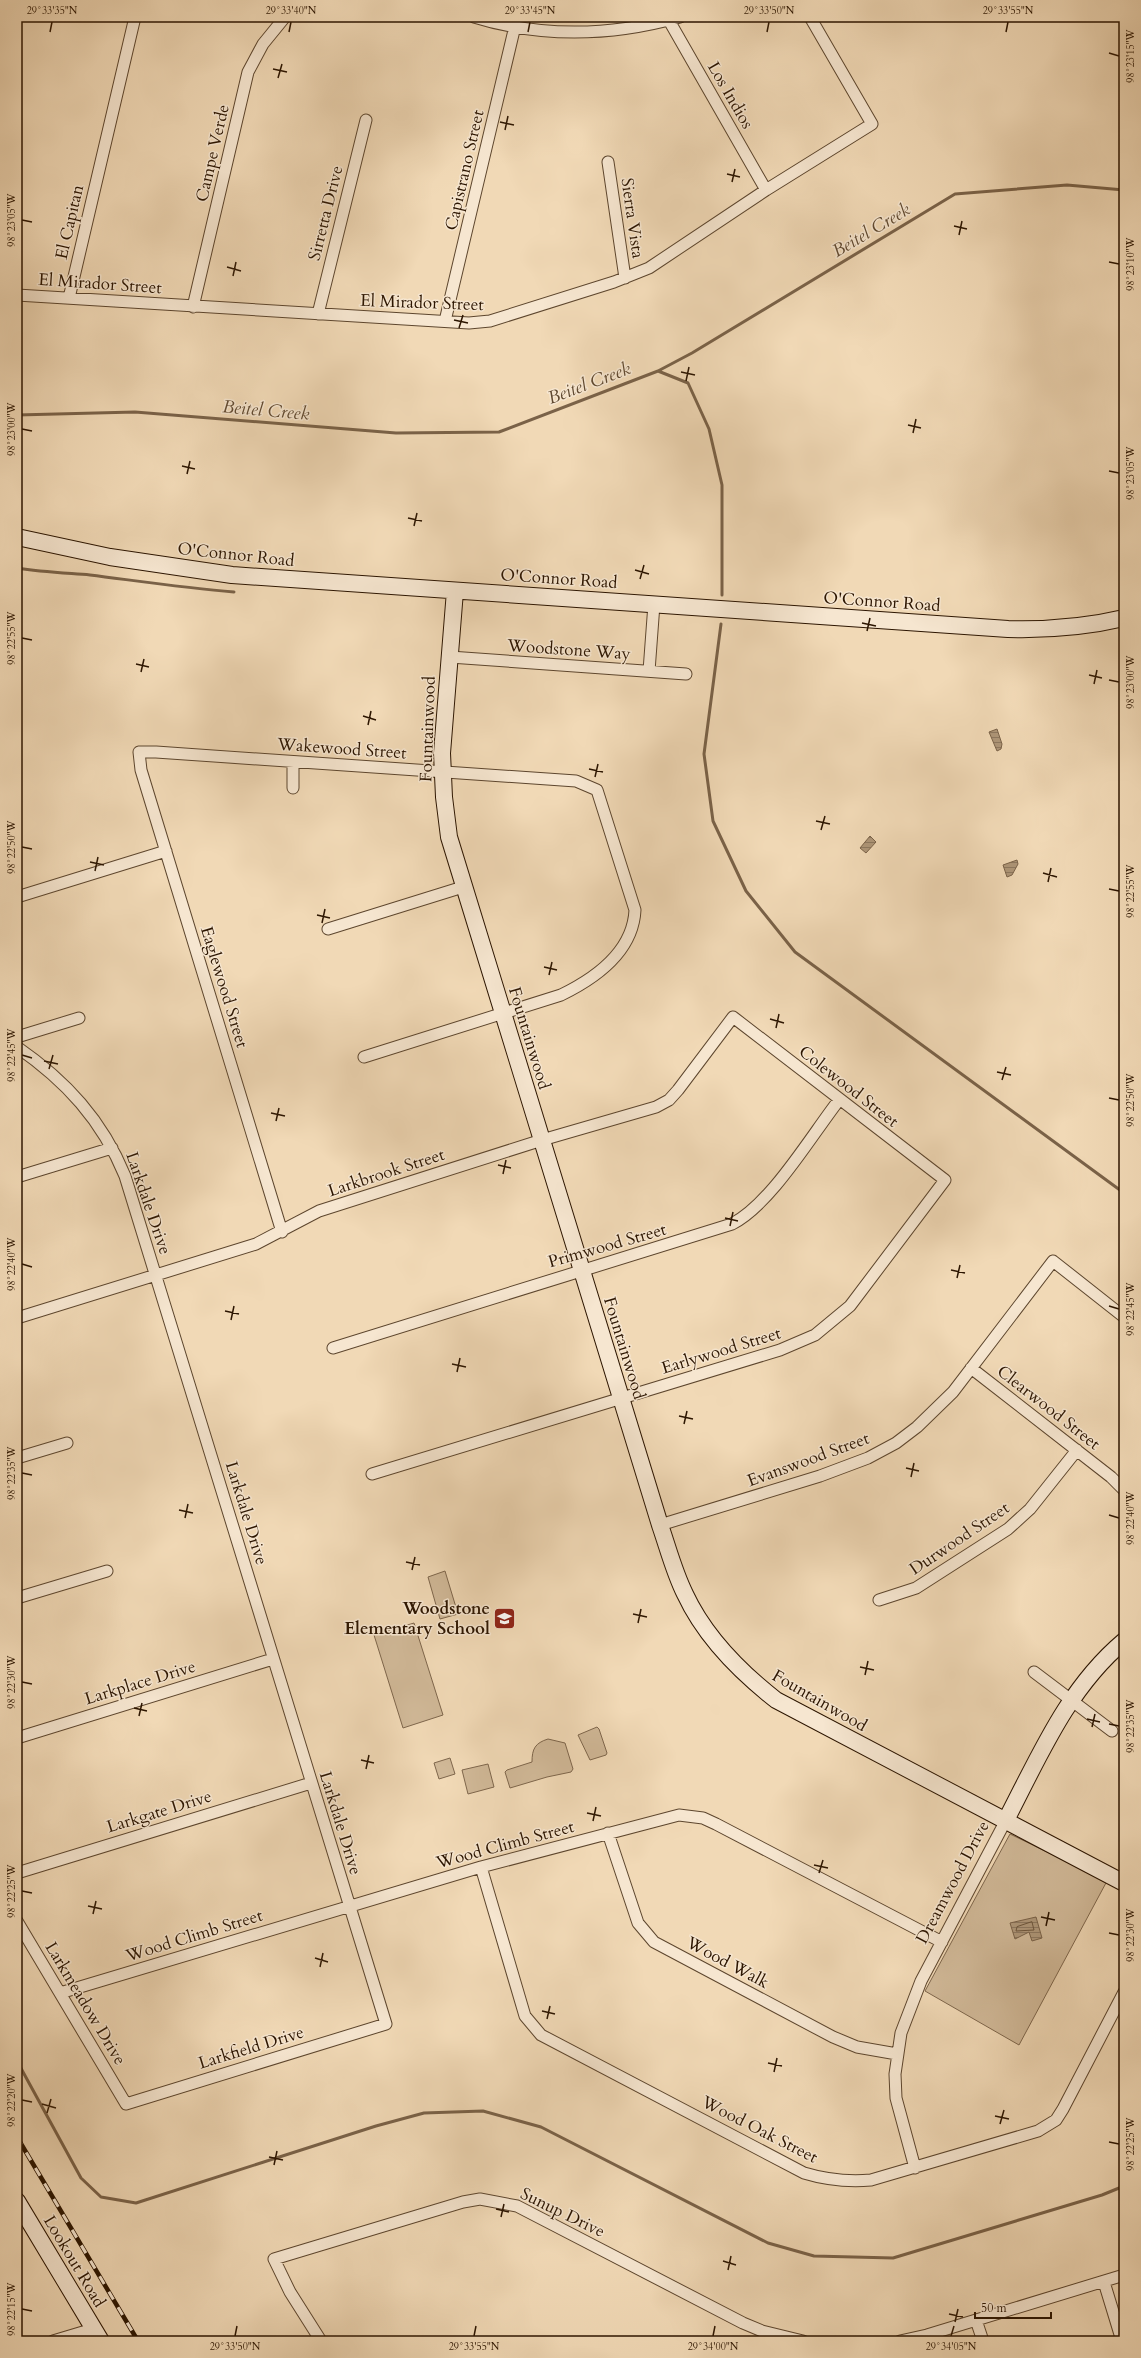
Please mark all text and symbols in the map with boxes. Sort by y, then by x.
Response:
text: 29°33'35"N [27,4,78,18]
text: 29°33'40"N [266,4,317,18]
text: 29°33'45"N [505,4,556,18]
text: 29°33'50"N [744,4,795,18]
text: 29°33'55"N [983,4,1034,18]
text: 98°23'15"W [1124,28,1138,83]
street label: Los Indios [702,57,759,133]
street label: Campe Verde [190,102,235,204]
street label: Capistrano Street [439,107,490,233]
street label: Sirretta Drive [303,163,348,263]
street label: Sierra Vista [615,176,650,260]
street label: El Capitan [50,182,89,262]
text: 98°23'05"W [5,192,19,247]
water label: Beitel Creek [828,197,915,264]
text: 98°23'10"W [1124,236,1138,291]
street label: El Mirador Street [38,268,163,299]
street label: El Mirador Street [360,289,485,316]
water label: Beitel Creek [544,356,634,411]
water label: Beitel Creek [222,394,311,427]
text: 98°23'00"W [5,401,19,456]
text: 98°23'05"W [1124,445,1138,500]
street label: O'Connor Road [176,537,296,572]
street label: O'Connor Road [500,563,618,594]
street label: O'Connor Road [823,586,941,617]
text: 98°22'55"W [5,610,19,665]
street label: Woodstone Way [506,634,631,665]
text: 98°23'00"W [1124,654,1138,709]
street label: Fountainwood [414,676,441,782]
street label: Wakewood Street [276,732,408,765]
text: 98°22'50"W [5,819,19,874]
text: 98°22'55"W [1124,863,1138,918]
street label: Eaglewood Street [195,924,254,1051]
street label: Fountainwood [503,984,556,1092]
text: 98°22'45"W [5,1027,19,1082]
street label: Colewood Street [794,1040,904,1133]
text: 98°22'50"W [1124,1072,1138,1127]
street label: Larkbrook Street [325,1143,448,1202]
street label: Larkdale Drive [120,1149,177,1258]
street label: Primwood Street [545,1217,670,1273]
text: 98°22'40"W [5,1236,19,1291]
text: 98°22'45"W [1124,1281,1138,1336]
street label: Fountainwood [598,1294,651,1402]
street label: Earlywood Street [659,1321,784,1380]
street label: Clearwood Street [992,1360,1106,1455]
street label: Evanswood Street [744,1427,873,1492]
text: 98°22'35"W [5,1445,19,1500]
street label: Larkdale Drive [220,1459,273,1568]
text: 98°22'40"W [1124,1490,1138,1545]
street label: Durwood Street [905,1496,1014,1580]
place label: Woodstone Elementary School [344,1597,490,1640]
school or university icon: Woodstone Elementary School [492,1605,518,1631]
text: 98°22'30"W [5,1654,19,1709]
street label: Larkplace Drive [82,1655,198,1710]
street label: Fountainwood [768,1664,871,1737]
text: 98°22'35"W [1124,1698,1138,1753]
street label: Larkdale Drive [314,1769,367,1878]
street label: Larkgate Drive [104,1785,214,1838]
street label: Wood Climb Street [433,1815,577,1874]
street label: Dreamwood Drive [910,1817,995,1948]
text: 98°22'25"W [5,1863,19,1918]
street label: Wood Climb Street [122,1904,266,1968]
text: 98°22'30"W [1124,1907,1138,1962]
street label: Wood Walk [682,1931,774,1994]
street label: Larkmeadow Drive [40,1937,131,2069]
street label: Larkfield Drive [196,2021,307,2074]
text: 98°22'20"W [5,2072,19,2127]
street label: Wood Oak Street [697,2090,822,2169]
text: 98°22'25"W [1124,2116,1138,2171]
street label: Sunup Drive [517,2182,609,2243]
street label: Lookout Road [38,2211,111,2312]
text: 98°22'15"W [5,2281,19,2336]
scale bar [975,2294,1051,2320]
text: 50 m [981,2300,1008,2316]
text: 29°33'50"N [210,2340,261,2354]
text: 29°33'55"N [449,2340,500,2354]
text: 29°34'00"N [688,2340,739,2354]
text: 29°34'05"N [926,2340,977,2354]

